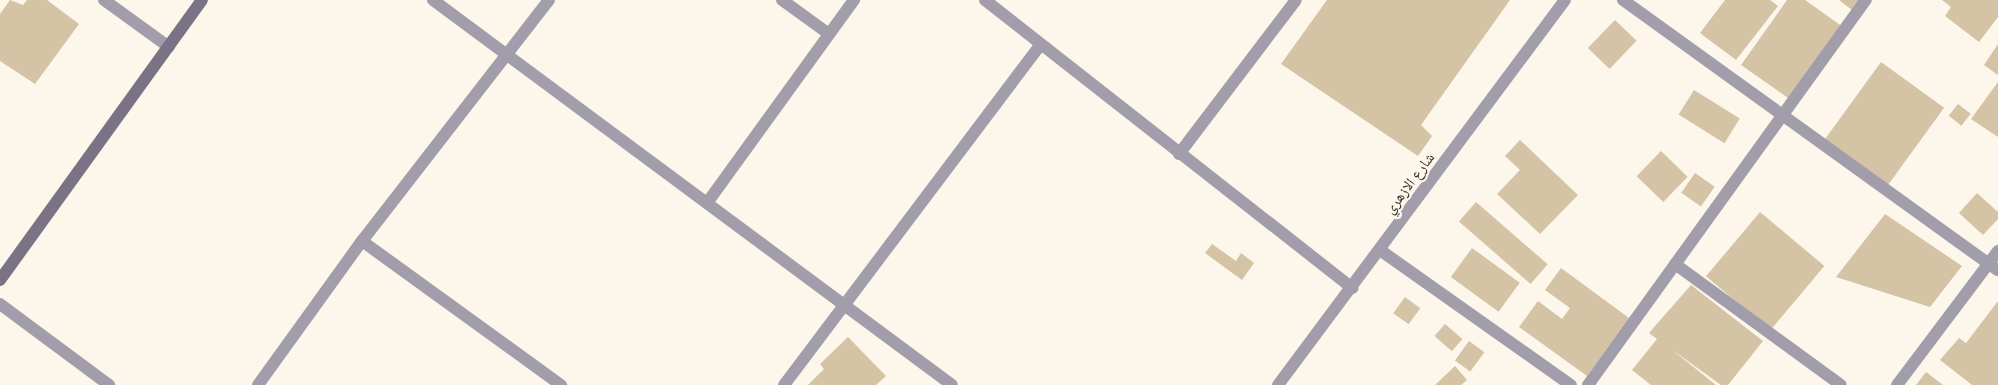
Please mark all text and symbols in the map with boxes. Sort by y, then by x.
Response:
street label: شارع الازهري [1380,149,1438,217]

